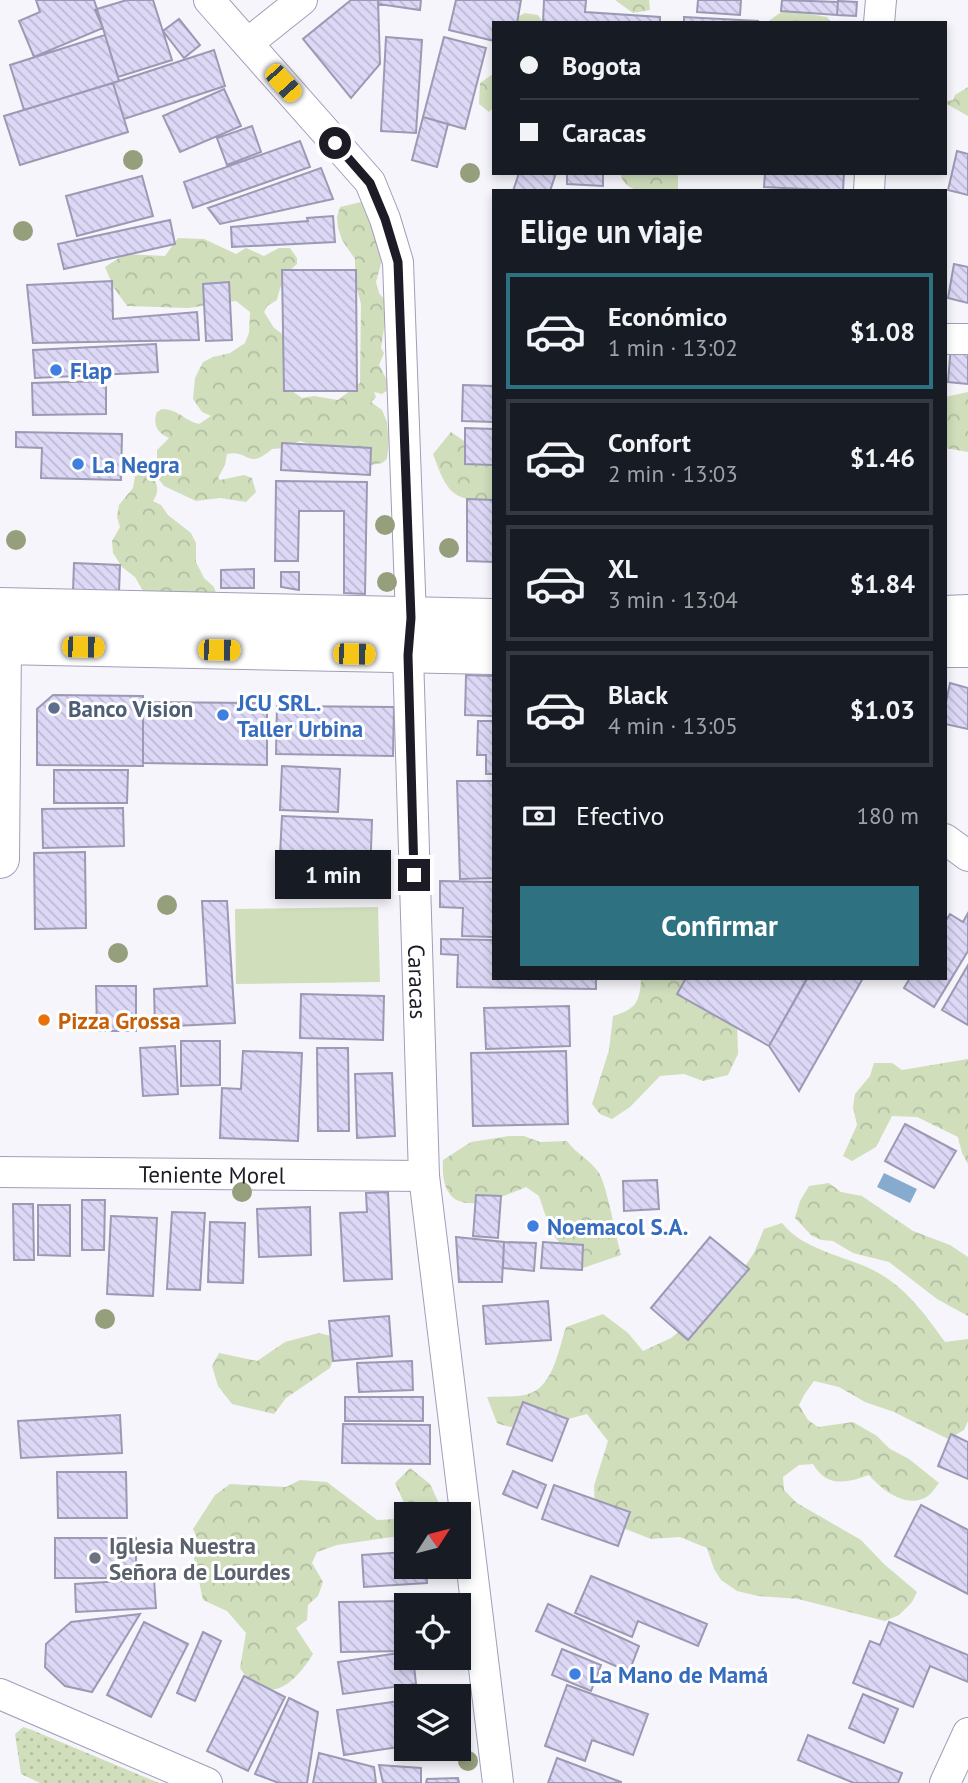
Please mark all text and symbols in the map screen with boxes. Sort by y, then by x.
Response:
text: Bogota [562,49,641,82]
car [262,60,305,106]
text: Caracas [562,116,646,149]
route start [319,127,351,159]
text: Elige un viaje [520,210,703,252]
icon: car [524,300,587,363]
text: Económico [608,300,727,333]
text: $1.08 [850,315,915,348]
text: 1 min · 13:02 [608,333,738,362]
place label: Flap [70,356,112,385]
marker: Flap [48,362,64,378]
icon: car [524,426,587,489]
text: Confort [608,426,691,459]
text: $1.46 [850,441,915,474]
place label: La Negra [92,450,180,479]
marker: La Negra [70,456,86,472]
text: 2 min · 13:03 [608,459,738,488]
icon: car [524,552,587,615]
text: XL [608,552,638,585]
text: $1.84 [850,567,915,600]
text: 3 min · 13:04 [608,585,738,614]
car [62,636,105,658]
car [198,639,241,661]
car [333,643,376,665]
icon: car [524,678,587,741]
text: Black [608,678,668,711]
place label: JCU SRL. Taller Urbina [236,688,363,743]
text: $1.03 [850,693,915,726]
place label: Banco Vision [68,694,193,723]
marker: Banco Vision [46,700,62,716]
marker: JCU SRL. Taller Urbina [215,707,231,723]
text: 4 min · 13:05 [608,711,738,740]
icon: cash [520,797,558,835]
text: Efectivo [576,799,665,832]
text: 180 m [857,801,919,830]
callout: 1 min [274,850,390,900]
route end [398,859,430,891]
text: 1 min [305,860,361,889]
button: Confirmar [520,886,919,966]
street label: Caracas [402,944,434,1020]
place label: Pizza Grossa [58,1006,181,1035]
marker: Pizza Grossa [36,1012,52,1028]
street label: Teniente Morel [138,1159,286,1189]
place label: Noemacol S.A. [547,1212,688,1241]
marker: Noemacol S.A. [525,1218,541,1234]
north arrow [394,1502,471,1578]
map controls [394,1502,471,1761]
place label: Iglesia Nuestra Señora de Lourdes [109,1531,291,1586]
marker: Iglesia Nuestra Señora de Lourdes [87,1550,103,1566]
button: locate [394,1593,471,1670]
place label: La Mano de Mamá [589,1660,768,1689]
marker: La Mano de Mamá [567,1666,583,1682]
button: layers [394,1684,471,1761]

